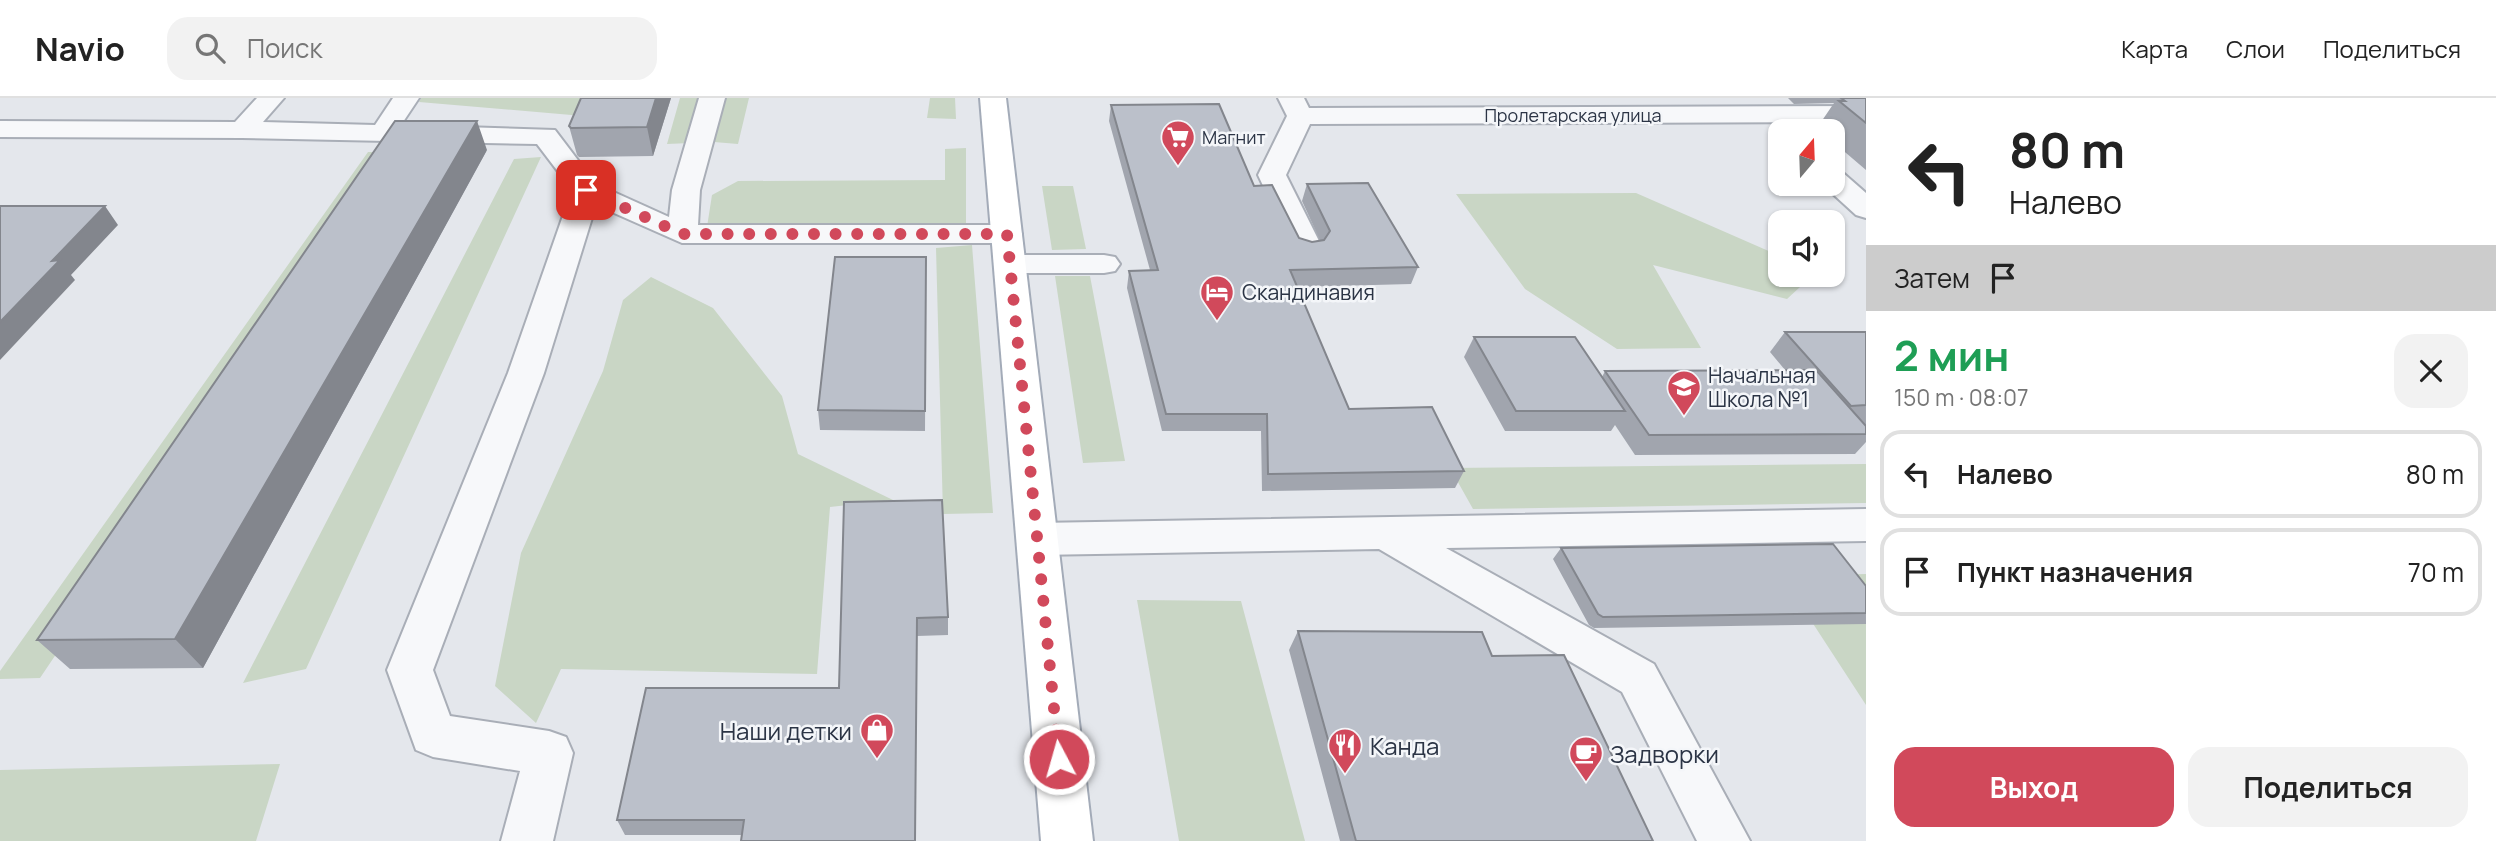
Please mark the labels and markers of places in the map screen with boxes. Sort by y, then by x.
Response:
supermarket icon: Магнит [1159,118,1197,167]
place label: Магнит [1202,125,1266,149]
pin [556,160,616,220]
hotel icon: Скандинавия [1198,273,1236,322]
place label: Скандинавия [1242,278,1375,306]
place label: Начальная Школа №1 [1708,361,1816,413]
school or university icon: Начальная Школа №1 [1665,368,1703,417]
shop icon: Наши детки [858,711,896,760]
place label: Наши детки [720,714,852,747]
restaurant icon: Канда [1326,726,1364,775]
place label: Канда [1370,729,1439,762]
cafe icon: Задворки [1567,734,1605,783]
place label: Задворки [1610,737,1719,770]

